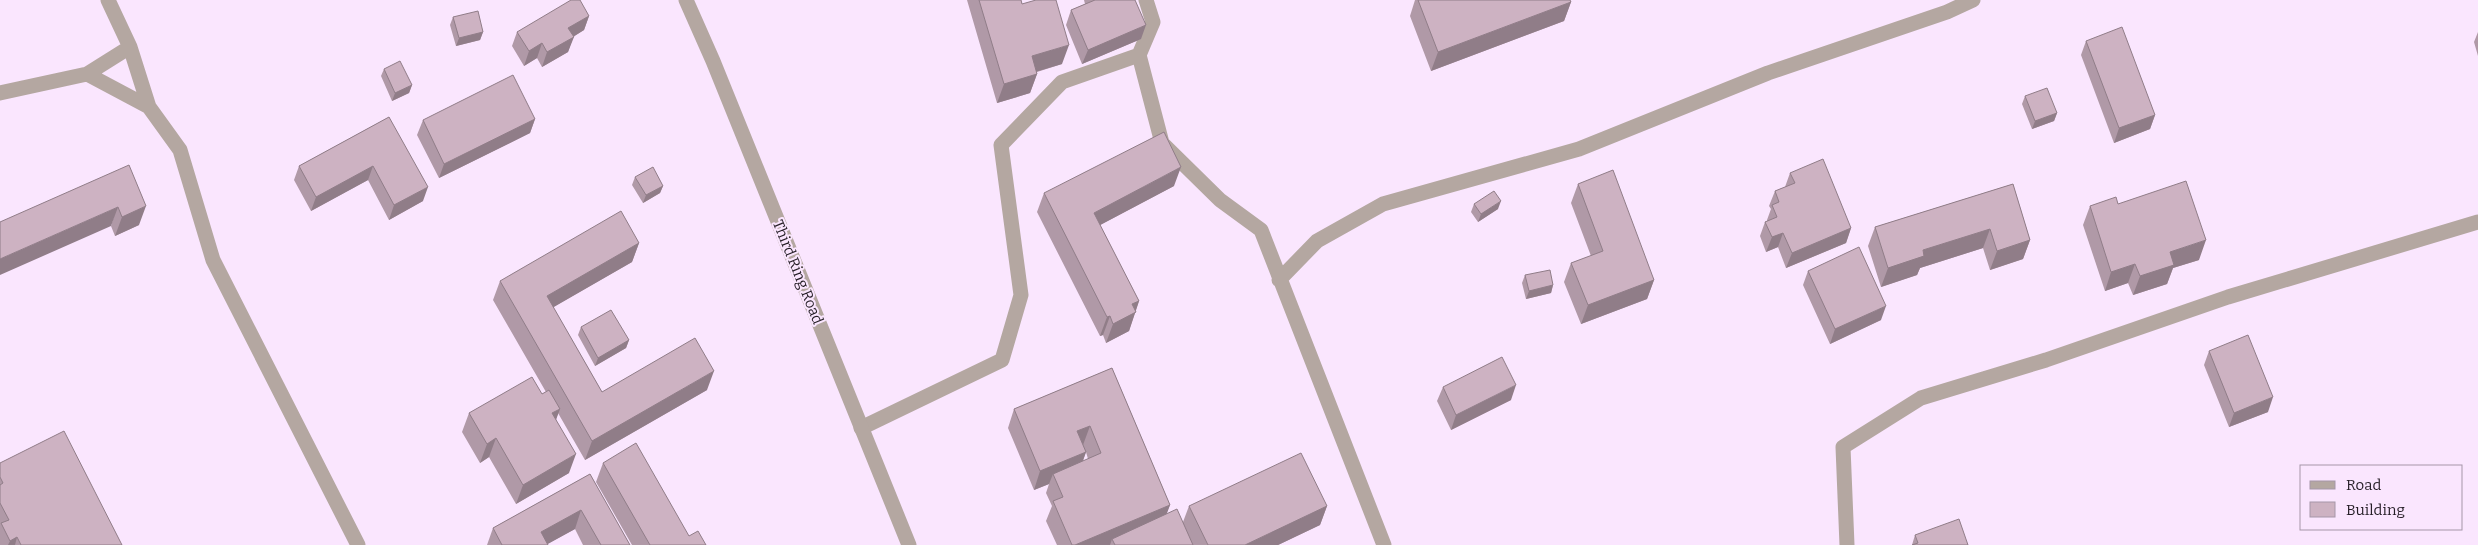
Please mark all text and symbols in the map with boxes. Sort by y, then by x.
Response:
street label: Third Ring Road [769,217,827,327]
legend [2300,465,2463,530]
text: Road [2346,476,2381,494]
text: Building [2346,501,2405,519]

